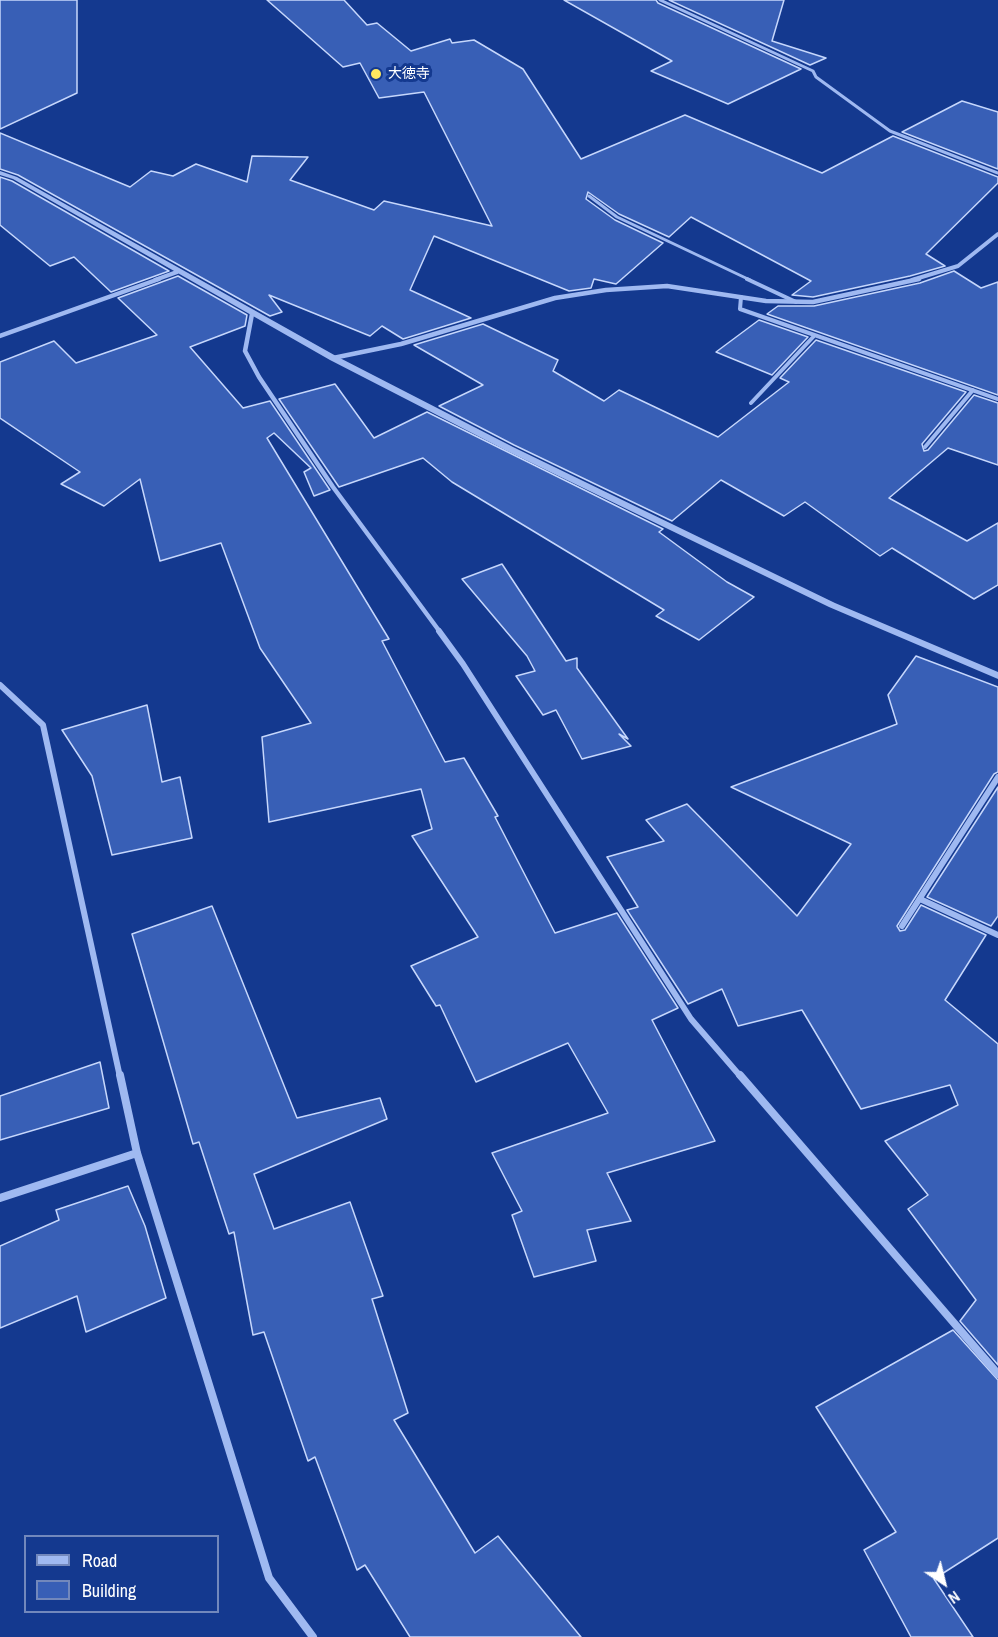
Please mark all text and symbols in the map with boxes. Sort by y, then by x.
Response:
place label: 大徳寺 [388,66,430,82]
marker: 大徳寺 [369,67,383,81]
legend [24,1535,219,1613]
text: Road [82,1548,117,1573]
north arrow [914,1553,974,1613]
text: Building [82,1578,136,1603]
text: N [944,1586,965,1609]

